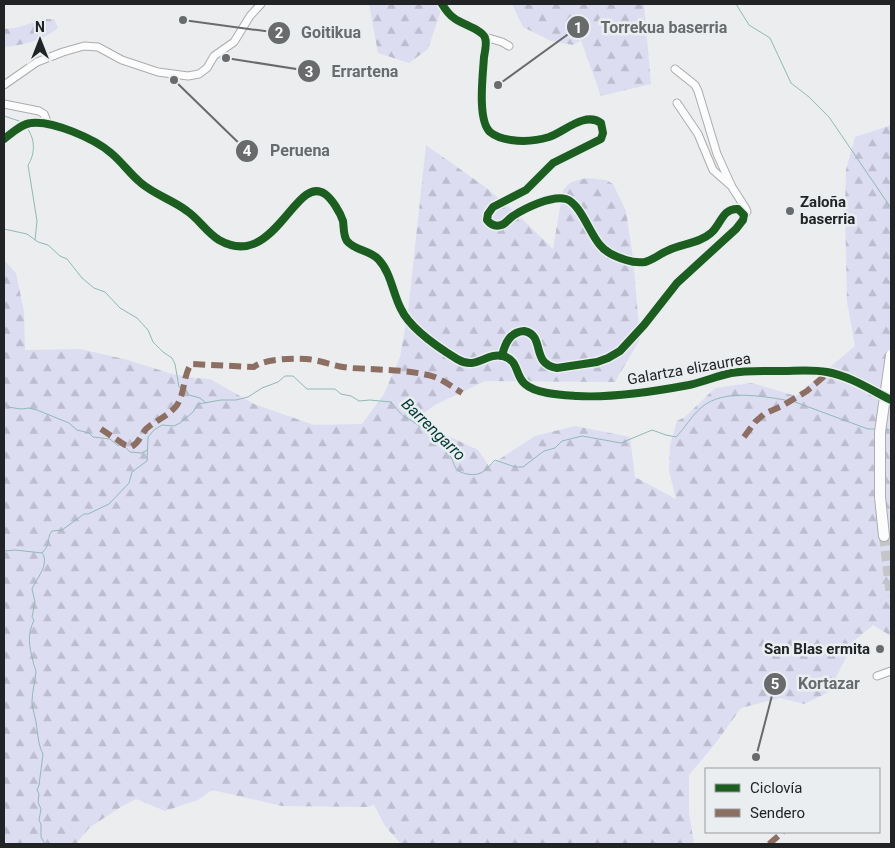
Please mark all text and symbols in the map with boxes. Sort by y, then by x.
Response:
callout: Torrekua baserria [566,12,737,43]
north arrow [15,15,65,65]
callout: Goitikua [266,17,371,48]
text: Torrekua baserria [601,18,728,37]
text: N [35,19,45,35]
text: 1 [574,19,582,37]
text: Goitikua [301,23,361,42]
text: 2 [275,24,284,42]
callout: Errartena [296,56,408,87]
text: Errartena [332,62,399,81]
text: 3 [305,63,313,81]
callout: Peruena [235,135,340,166]
text: Peruena [270,141,330,160]
text: 4 [243,142,252,160]
place label: Zaloña baserria [800,193,855,228]
marker: Zaloña baserria [784,205,796,217]
street label: Galartza elizaurrea [626,349,752,389]
water label: Barrengarro [398,394,470,465]
place label: San Blas ermita [764,640,870,658]
marker: San Blas ermita [874,643,886,655]
callout: Kortazar [763,668,870,699]
text: Kortazar [798,674,860,693]
text: 5 [771,675,779,693]
legend [705,768,880,833]
text: Ciclovía [750,779,803,797]
text: Sendero [750,804,805,822]

